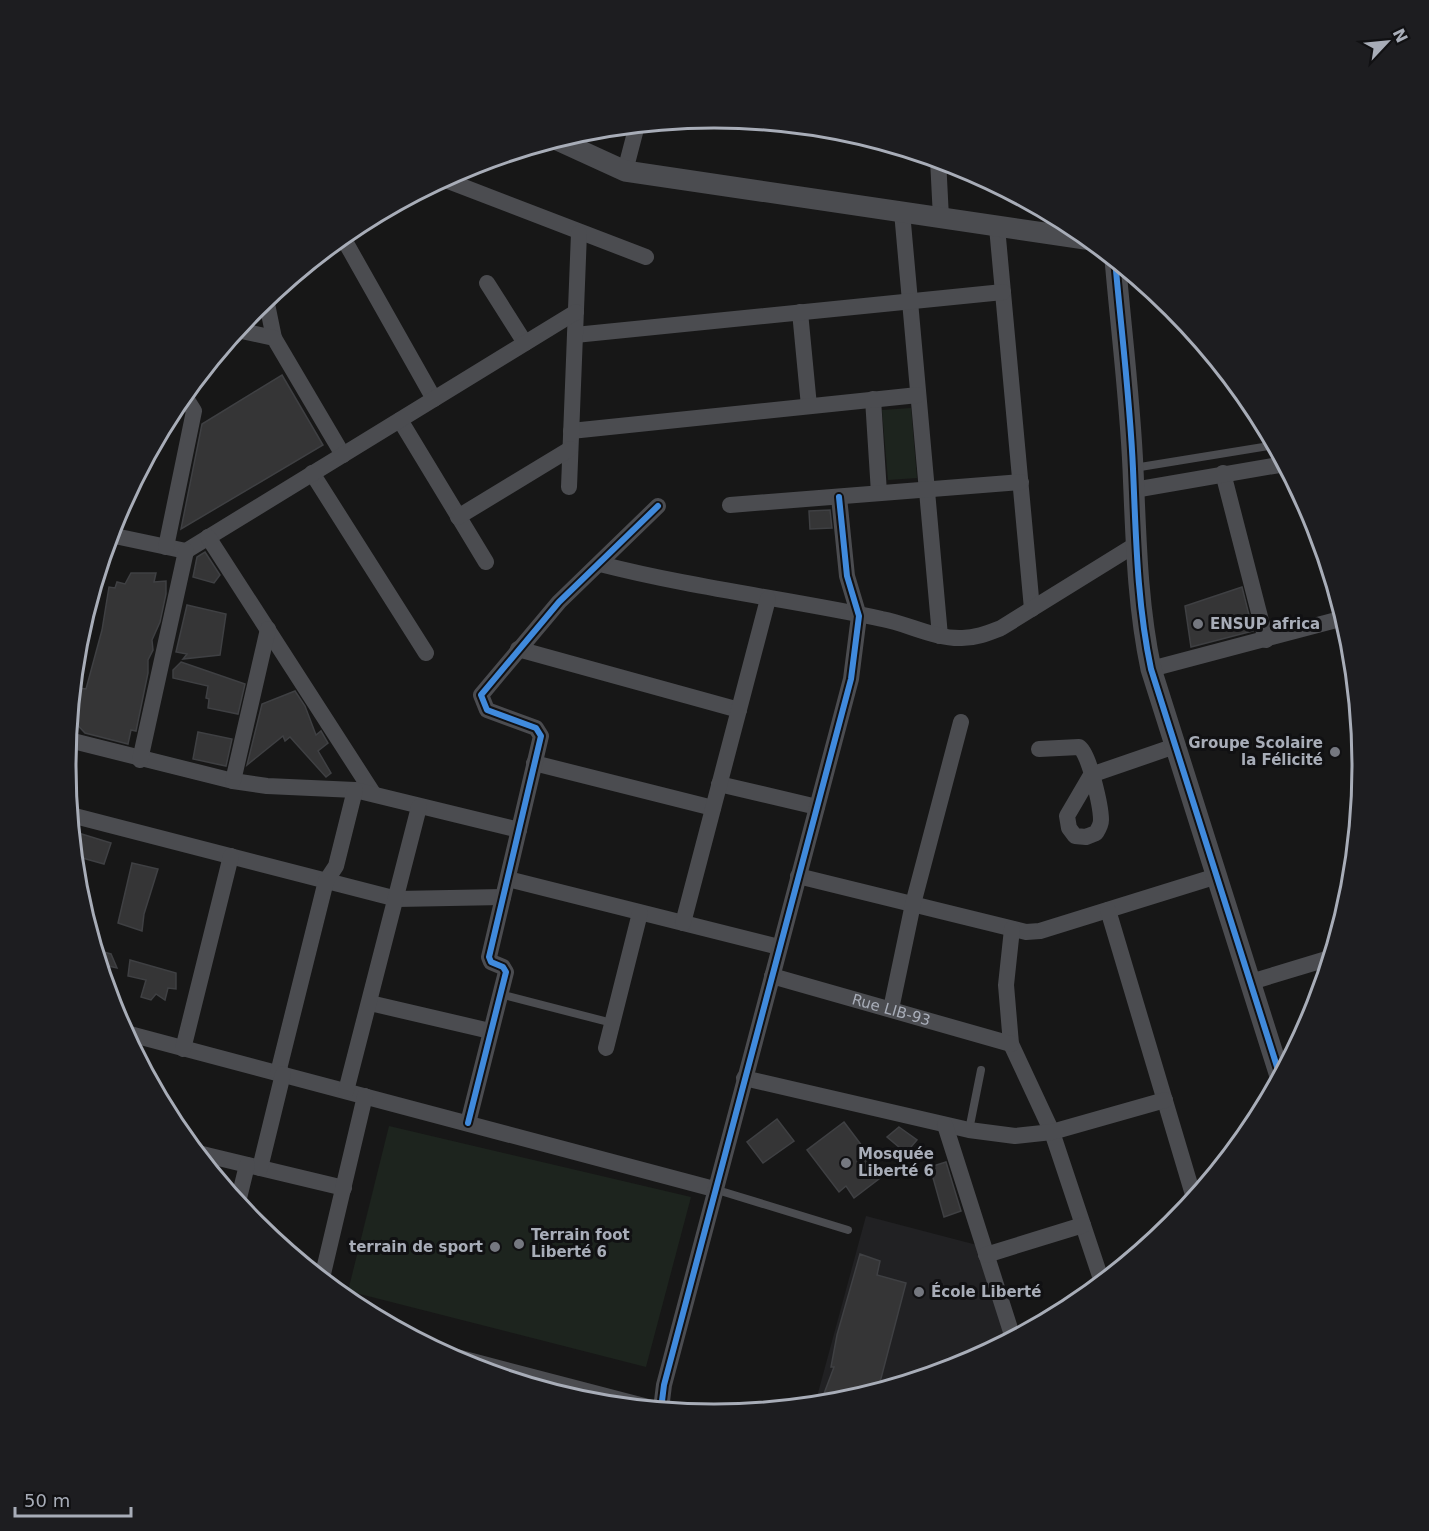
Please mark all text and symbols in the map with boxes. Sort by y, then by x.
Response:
north arrow [1357,12,1417,72]
text: N [1389,25,1412,46]
place label: ENSUP africa [1210,615,1320,633]
marker: ENSUP africa [1191,617,1205,631]
place label: Groupe Scolaire la Félicité [1188,734,1323,769]
marker: Groupe Scolaire la Félicité [1328,745,1342,759]
street label: Rue LIB-93 [850,990,933,1030]
place label: Mosquée Liberté 6 [858,1145,934,1180]
marker: Mosquée Liberté 6 [839,1156,853,1170]
place label: Terrain foot Liberté 6 [531,1226,630,1261]
marker: Terrain foot Liberté 6 [512,1237,526,1251]
place label: terrain de sport [349,1238,483,1256]
marker: terrain de sport [488,1240,502,1254]
place label: École Liberté [931,1282,1041,1301]
marker: École Liberté [912,1285,926,1299]
scale bar [15,1480,130,1518]
text: 50 m [24,1490,70,1511]

